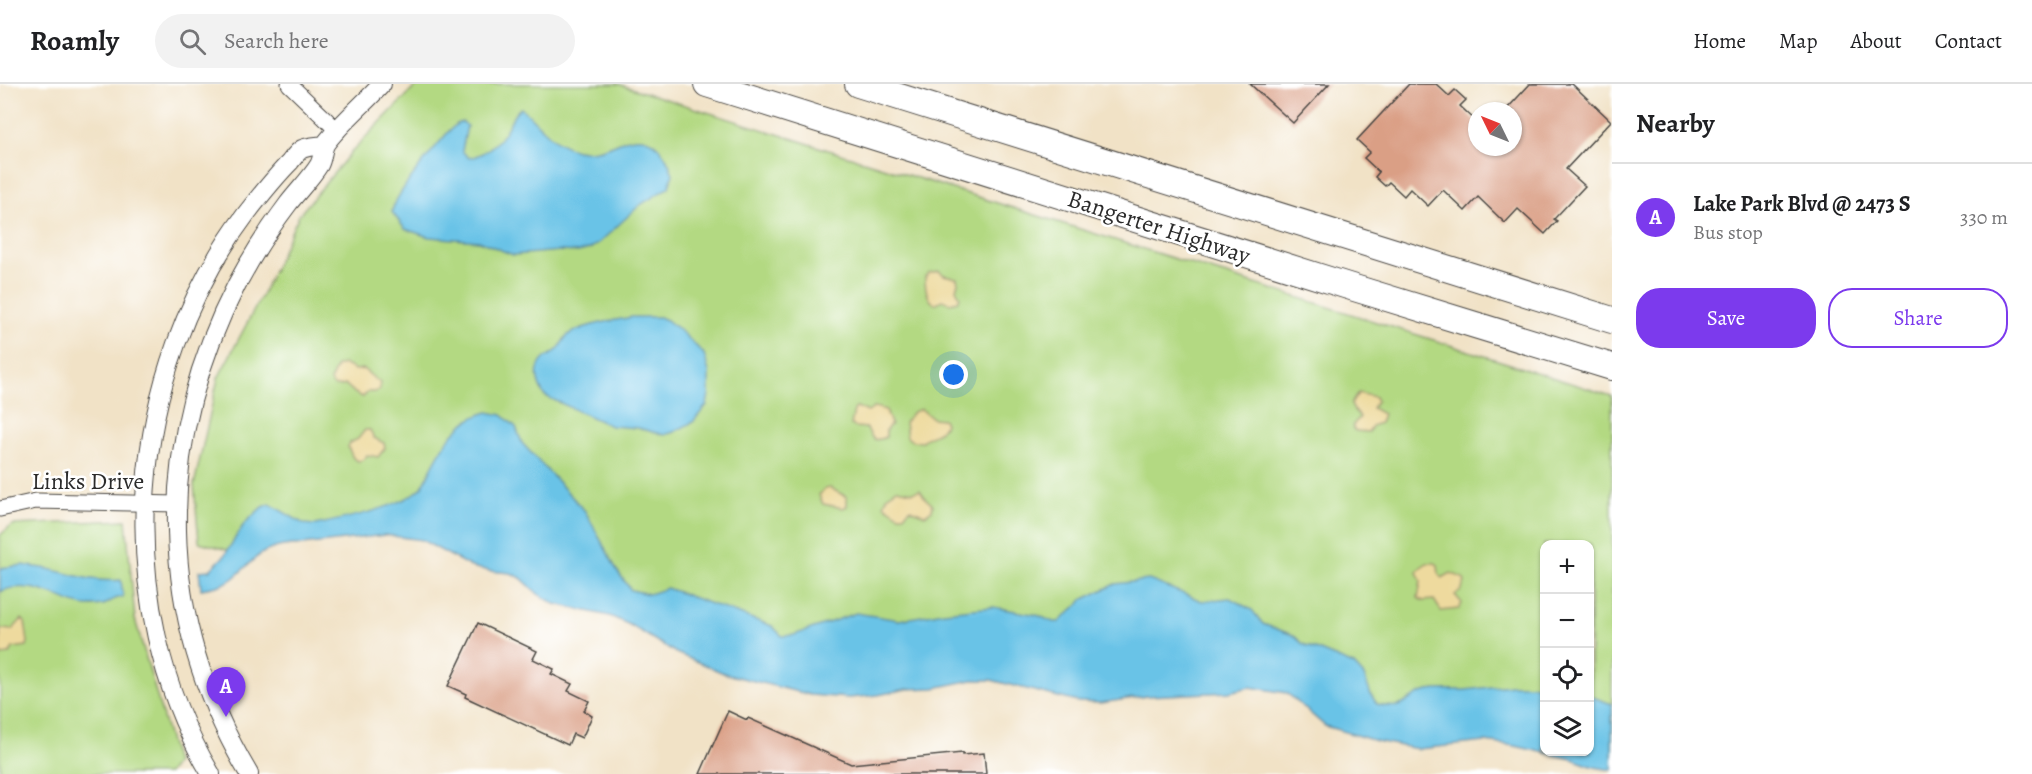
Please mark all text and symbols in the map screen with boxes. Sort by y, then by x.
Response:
search box [155,14,575,68]
text: Roamly [30,22,119,60]
icon: search [176,25,209,58]
text: Search here [224,26,329,56]
text: Home [1693,27,1746,55]
text: Map [1779,27,1817,55]
text: About [1850,27,1902,55]
text: Contact [1935,27,2002,55]
north arrow [1468,102,1522,156]
text: Nearby [1636,106,1715,141]
street label: Bangerter Highway [1064,182,1255,272]
text: Lake Park Blvd @ 2473 S [1693,189,1911,219]
text: A [1649,204,1662,231]
text: 330 m [1960,204,2008,231]
text: Bus stop [1693,219,1763,246]
button: Save [1636,288,1816,348]
button: Share [1828,288,2008,348]
your location [939,360,968,389]
street label: Links Drive [32,465,144,497]
map controls [1540,540,1594,756]
button: + [1540,540,1594,594]
button: − [1540,594,1594,648]
button: locate [1540,648,1594,702]
pin: A [206,668,246,717]
button: layers [1540,702,1594,756]

